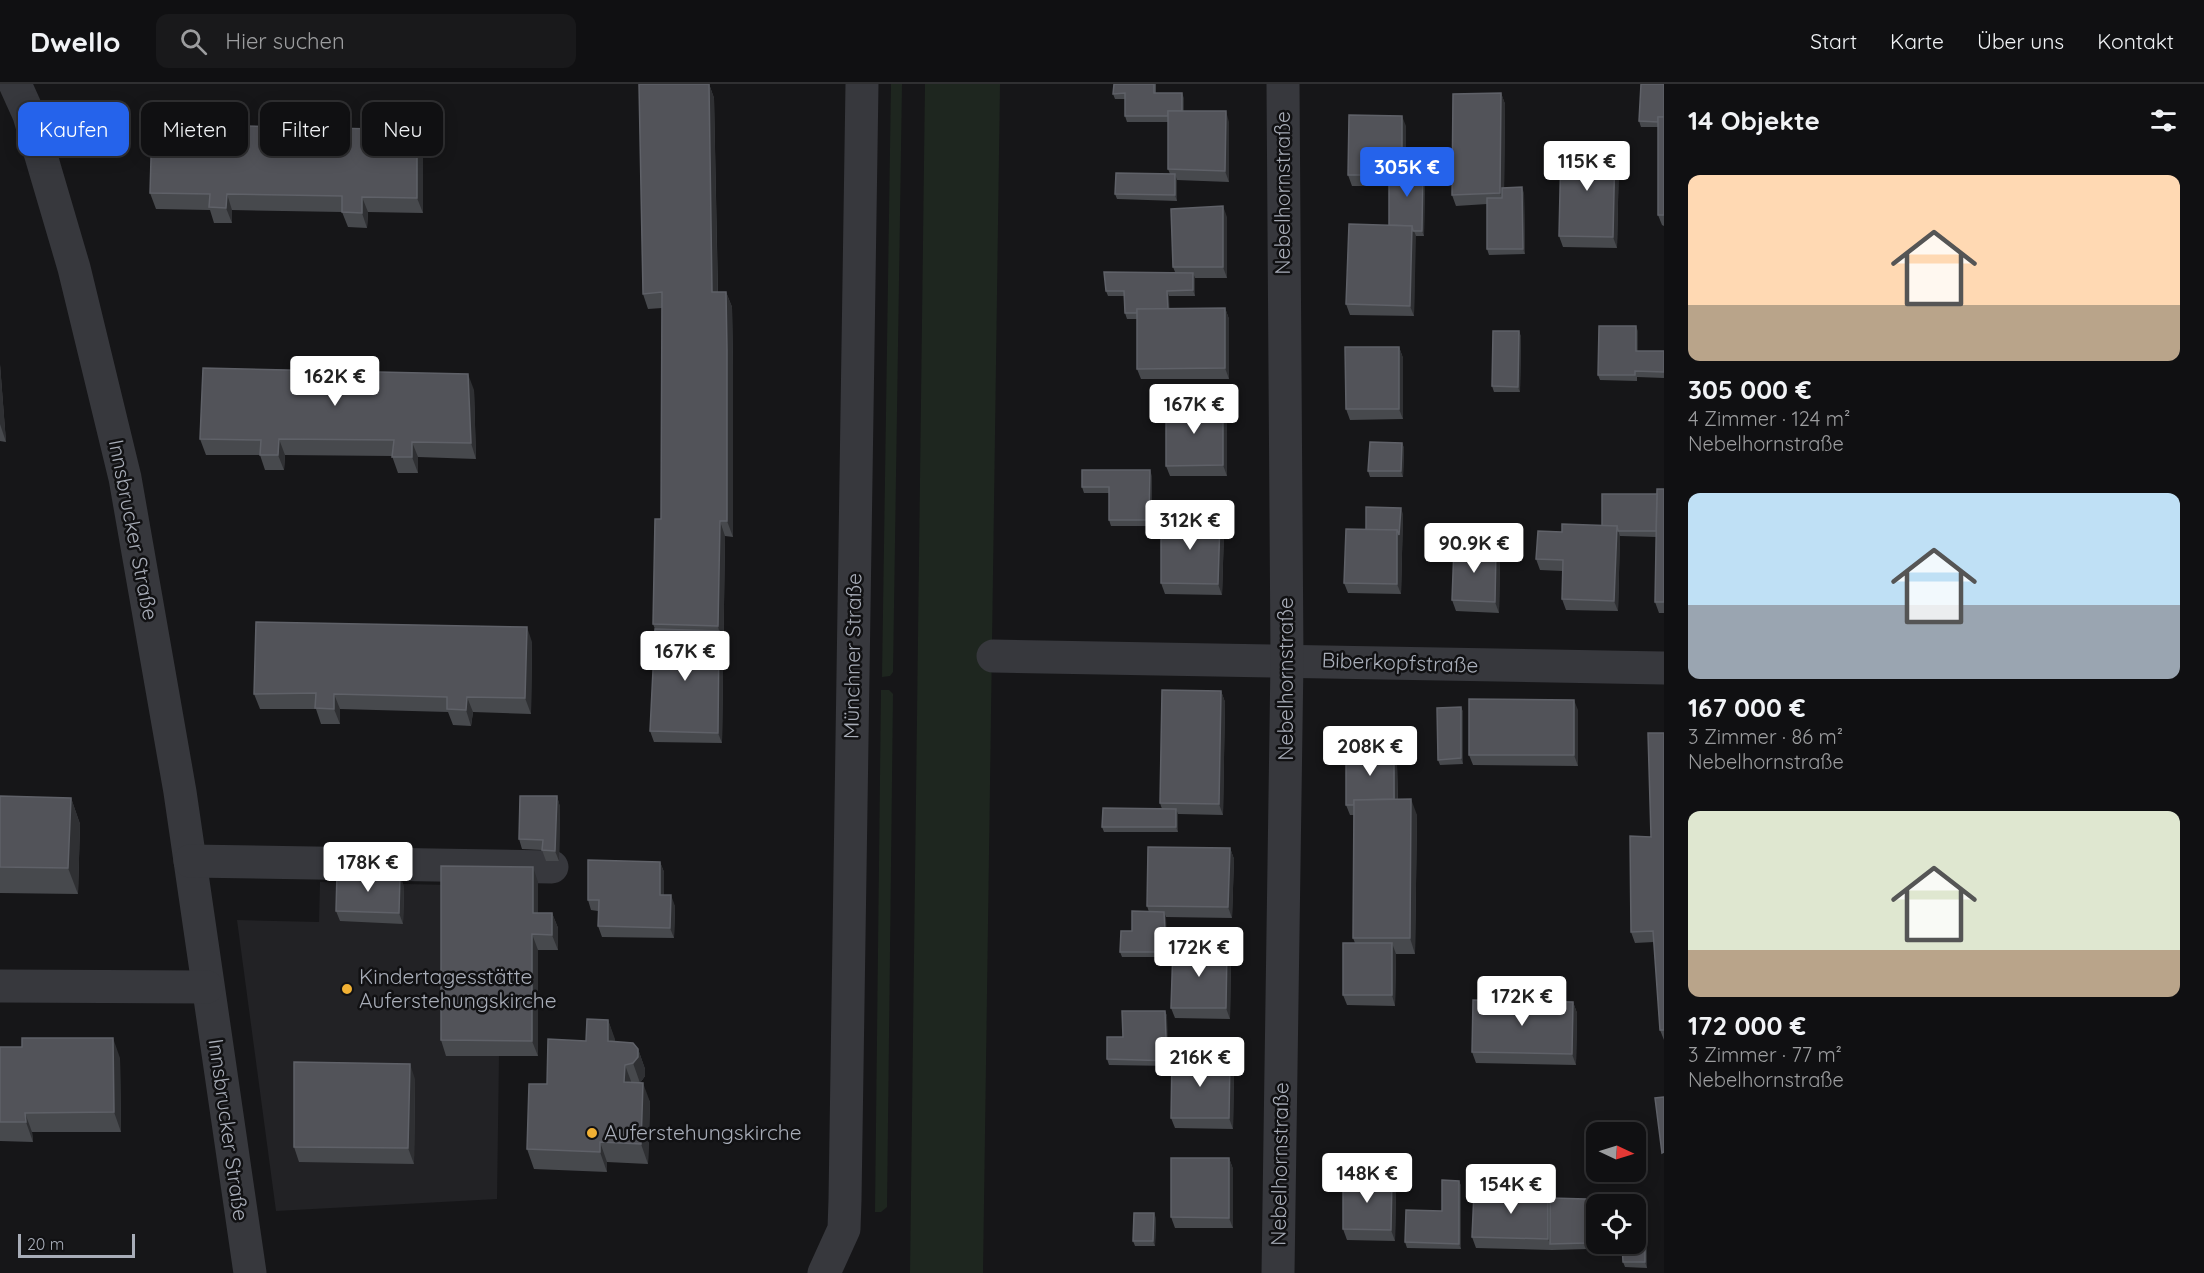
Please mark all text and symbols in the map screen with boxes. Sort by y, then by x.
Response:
search box [156,14,576,68]
text: Dwello [30,24,120,59]
icon: search [177,25,210,58]
text: Hier suchen [225,27,345,55]
text: Start [1810,28,1857,54]
text: Karte [1890,28,1944,54]
text: Über uns [1977,28,2064,54]
text: Kontakt [2097,28,2174,54]
chip: Kaufen [18,102,129,156]
chip: Mieten [141,102,248,156]
chip: Filter [260,102,350,156]
chip: Neu [362,102,443,156]
text: 14 Objekte [1688,104,1820,137]
icon: filters [2147,104,2180,137]
street label: Nebelhornstraße [1269,111,1295,275]
pin: 115K € [1538,141,1636,192]
pin: 305K € [1358,147,1456,198]
text: 115K € [1558,148,1616,173]
text: 305K € [1374,154,1440,179]
icon: home [1880,214,1988,322]
pin: 162K € [286,356,384,407]
text: 162K € [304,363,366,388]
text: 305 000 € [1688,373,1812,406]
pin: 167K € [1145,384,1243,435]
text: 167K € [1163,391,1225,416]
text: 4 Zimmer · 124 m² [1688,406,1850,431]
text: Nebelhornstraße [1688,431,1844,456]
street label: Innsbrucker Straße [104,437,164,622]
pin: 312K € [1141,500,1239,551]
text: 312K € [1159,507,1221,532]
pin: 90.9K € [1419,523,1529,574]
text: 90.9K € [1438,530,1510,555]
icon: home [1880,532,1988,640]
street label: Münchner Straße [838,573,866,739]
street label: Nebelhornstraße [1272,597,1298,761]
pin: 167K € [636,631,734,682]
text: 167K € [654,638,716,663]
street label: Biberkopfstraße [1321,646,1479,678]
text: 167 000 € [1688,691,1806,724]
text: 3 Zimmer · 86 m² [1688,724,1843,749]
pin: 208K € [1321,726,1419,777]
text: 208K € [1337,733,1403,758]
text: Nebelhornstraße [1688,749,1844,774]
pin: 178K € [319,842,417,893]
text: 178K € [338,849,398,874]
icon: home [1880,850,1988,958]
pin: 172K € [1150,927,1248,978]
text: 172K € [1168,934,1230,959]
place label: Kindertagesstätte Auferstehungskirche [359,963,557,1013]
pin: 172K € [1473,976,1571,1027]
marker: Kindertagesstätte Auferstehungskirche [340,982,354,996]
text: 172K € [1491,983,1553,1008]
text: 172 000 € [1688,1009,1806,1042]
street label: Innsbrucker Straße [203,1037,255,1223]
pin: 216K € [1151,1037,1249,1088]
text: 3 Zimmer · 77 m² [1688,1042,1842,1067]
text: 216K € [1169,1044,1231,1069]
text: Nebelhornstraße [1688,1067,1844,1092]
street label: Nebelhornstraße [1265,1082,1293,1246]
place label: Auferstehungskirche [604,1119,802,1145]
north arrow [1586,1122,1646,1182]
map controls [1586,1122,1646,1254]
marker: Auferstehungskirche [585,1126,599,1140]
pin: 148K € [1318,1153,1416,1204]
text: 148K € [1336,1160,1398,1185]
pin: 154K € [1462,1164,1560,1215]
text: 154K € [1480,1171,1542,1196]
button: locate [1586,1194,1646,1254]
scale bar [18,1231,135,1258]
text: 20 m [27,1234,64,1254]

